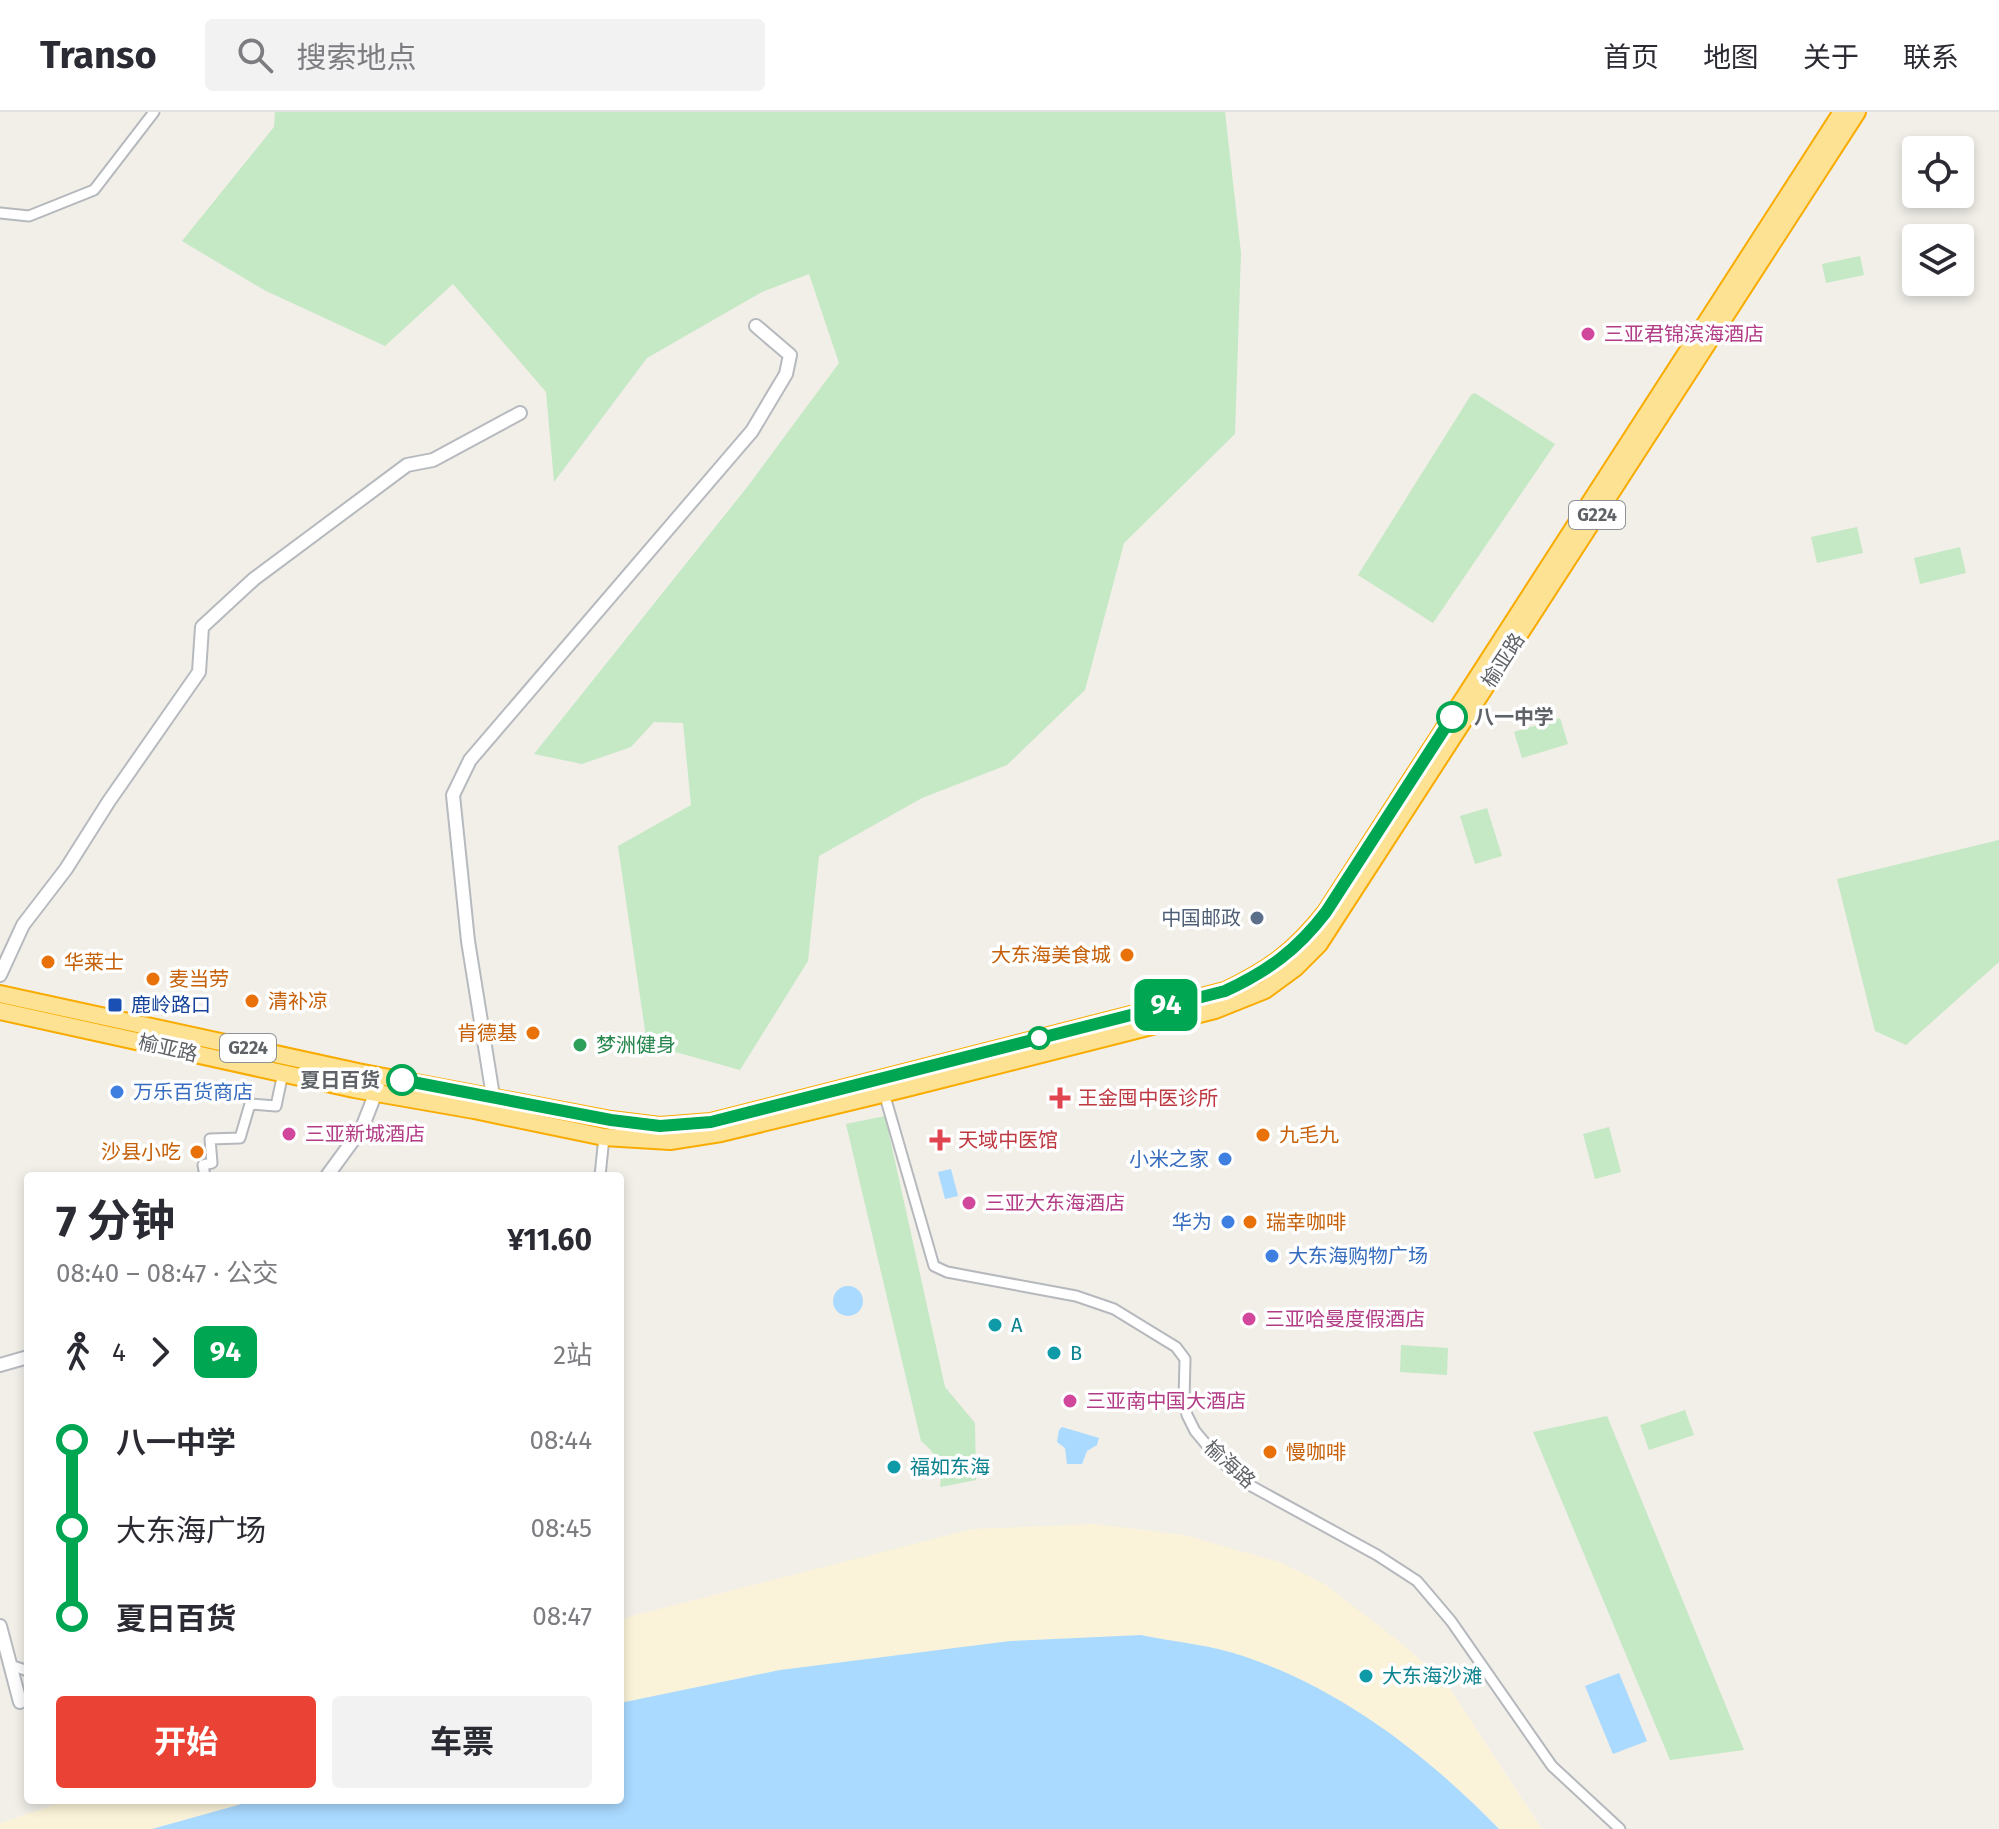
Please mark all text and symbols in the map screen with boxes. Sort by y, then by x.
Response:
search box [205,19,765,91]
text: Transo [40,32,157,78]
icon: search [233,33,277,77]
text: 搜索地点 [297,40,417,76]
text: 首页 [1603,41,1659,74]
text: 地图 [1703,41,1759,74]
text: 关于 [1803,41,1859,74]
text: 联系 [1903,41,1959,74]
map controls [1902,136,1974,296]
button: locate [1902,136,1974,208]
button: layers [1902,224,1974,296]
place label: 三亚君锦滨海酒店 [1604,322,1764,346]
marker: 三亚君锦滨海酒店 [1579,325,1597,343]
road number: G224 [1569,501,1625,529]
street label: 榆亚路 [1477,628,1529,692]
marker: 八一中学 [1437,702,1467,732]
place label: 八一中学 [1474,705,1554,729]
place label: 中国邮政 [1161,906,1241,930]
marker: 中国邮政 [1248,909,1266,927]
place label: 大东海美食城 [991,943,1111,967]
marker: 大东海美食城 [1118,946,1136,964]
place label: 华莱士 [64,950,124,974]
marker: 华莱士 [39,953,57,971]
place label: 麦当劳 [169,967,229,991]
marker: 麦当劳 [144,970,162,988]
line badge: 94 [1130,979,1202,1031]
text: 94 [1150,988,1182,1021]
place label: 清补凉 [268,989,328,1013]
marker: 清补凉 [243,992,261,1010]
place label: 鹿岭路口 [131,993,211,1017]
marker: 鹿岭路口 [106,996,124,1014]
place label: 肯德基 [457,1021,517,1045]
marker: 肯德基 [524,1024,542,1042]
unlabelled marker [1028,1027,1050,1049]
street label: 榆亚路 [136,1030,200,1066]
place label: 梦洲健身 [596,1033,676,1057]
road number: G224 [220,1034,276,1062]
marker: 梦洲健身 [571,1036,589,1054]
marker: 夏日百货 [387,1065,417,1095]
place label: 夏日百货 [300,1068,380,1092]
place label: 万乐百货商店 [133,1080,253,1104]
marker: 万乐百货商店 [108,1083,126,1101]
place label: 王金囤中医诊所 [1078,1086,1218,1110]
marker: 王金囤中医诊所 [1049,1087,1071,1109]
place label: 三亚新城酒店 [305,1122,425,1146]
place label: 九毛九 [1279,1123,1339,1147]
marker: 三亚新城酒店 [280,1125,298,1143]
marker: 九毛九 [1254,1126,1272,1144]
place label: 天域中医馆 [958,1128,1058,1152]
marker: 天域中医馆 [929,1129,951,1151]
place label: 沙县小吃 [101,1140,181,1164]
marker: 沙县小吃 [188,1143,206,1161]
place label: 小米之家 [1129,1147,1209,1171]
marker: 小米之家 [1216,1150,1234,1168]
place label: 三亚大东海酒店 [985,1191,1125,1215]
marker: 三亚大东海酒店 [960,1194,978,1212]
text: 7 分钟 [56,1195,175,1248]
place label: 华为 [1172,1210,1212,1234]
place label: 瑞幸咖啡 [1266,1210,1346,1234]
marker: 华为 [1219,1213,1237,1231]
marker: 瑞幸咖啡 [1241,1213,1259,1231]
text: ¥11.60 [507,1222,592,1258]
place label: 大东海购物广场 [1288,1244,1428,1268]
marker: 大东海购物广场 [1263,1247,1281,1265]
text: 08:40 – 08:47 · 公交 [56,1258,278,1289]
place label: 三亚哈曼度假酒店 [1265,1307,1425,1331]
marker: 三亚哈曼度假酒店 [1240,1310,1258,1328]
place label: A [1011,1313,1023,1337]
marker: A [986,1316,1004,1334]
icon: walk [56,1330,100,1374]
icon: forward [138,1330,182,1374]
text: 94 [210,1335,241,1368]
text: 4 [112,1337,126,1368]
text: 2站 [553,1340,592,1371]
place label: B [1070,1341,1082,1365]
marker: B [1045,1344,1063,1362]
place label: 三亚南中国大酒店 [1086,1389,1246,1413]
marker: 三亚南中国大酒店 [1061,1392,1079,1410]
text: 八一中学 [116,1425,236,1461]
text: 08:44 [529,1425,592,1456]
street label: 榆海路 [1200,1435,1260,1493]
place label: 慢咖啡 [1286,1440,1346,1464]
marker: 慢咖啡 [1261,1443,1279,1461]
place label: 福如东海 [910,1455,990,1479]
marker: 福如东海 [885,1458,903,1476]
text: 大东海广场 [116,1513,266,1549]
text: 08:45 [530,1513,592,1544]
text: 夏日百货 [116,1601,236,1637]
text: 08:47 [532,1601,592,1632]
place label: 大东海沙滩 [1382,1664,1482,1688]
marker: 大东海沙滩 [1357,1667,1375,1685]
button: 开始 [56,1696,316,1788]
button: 车票 [332,1696,592,1788]

